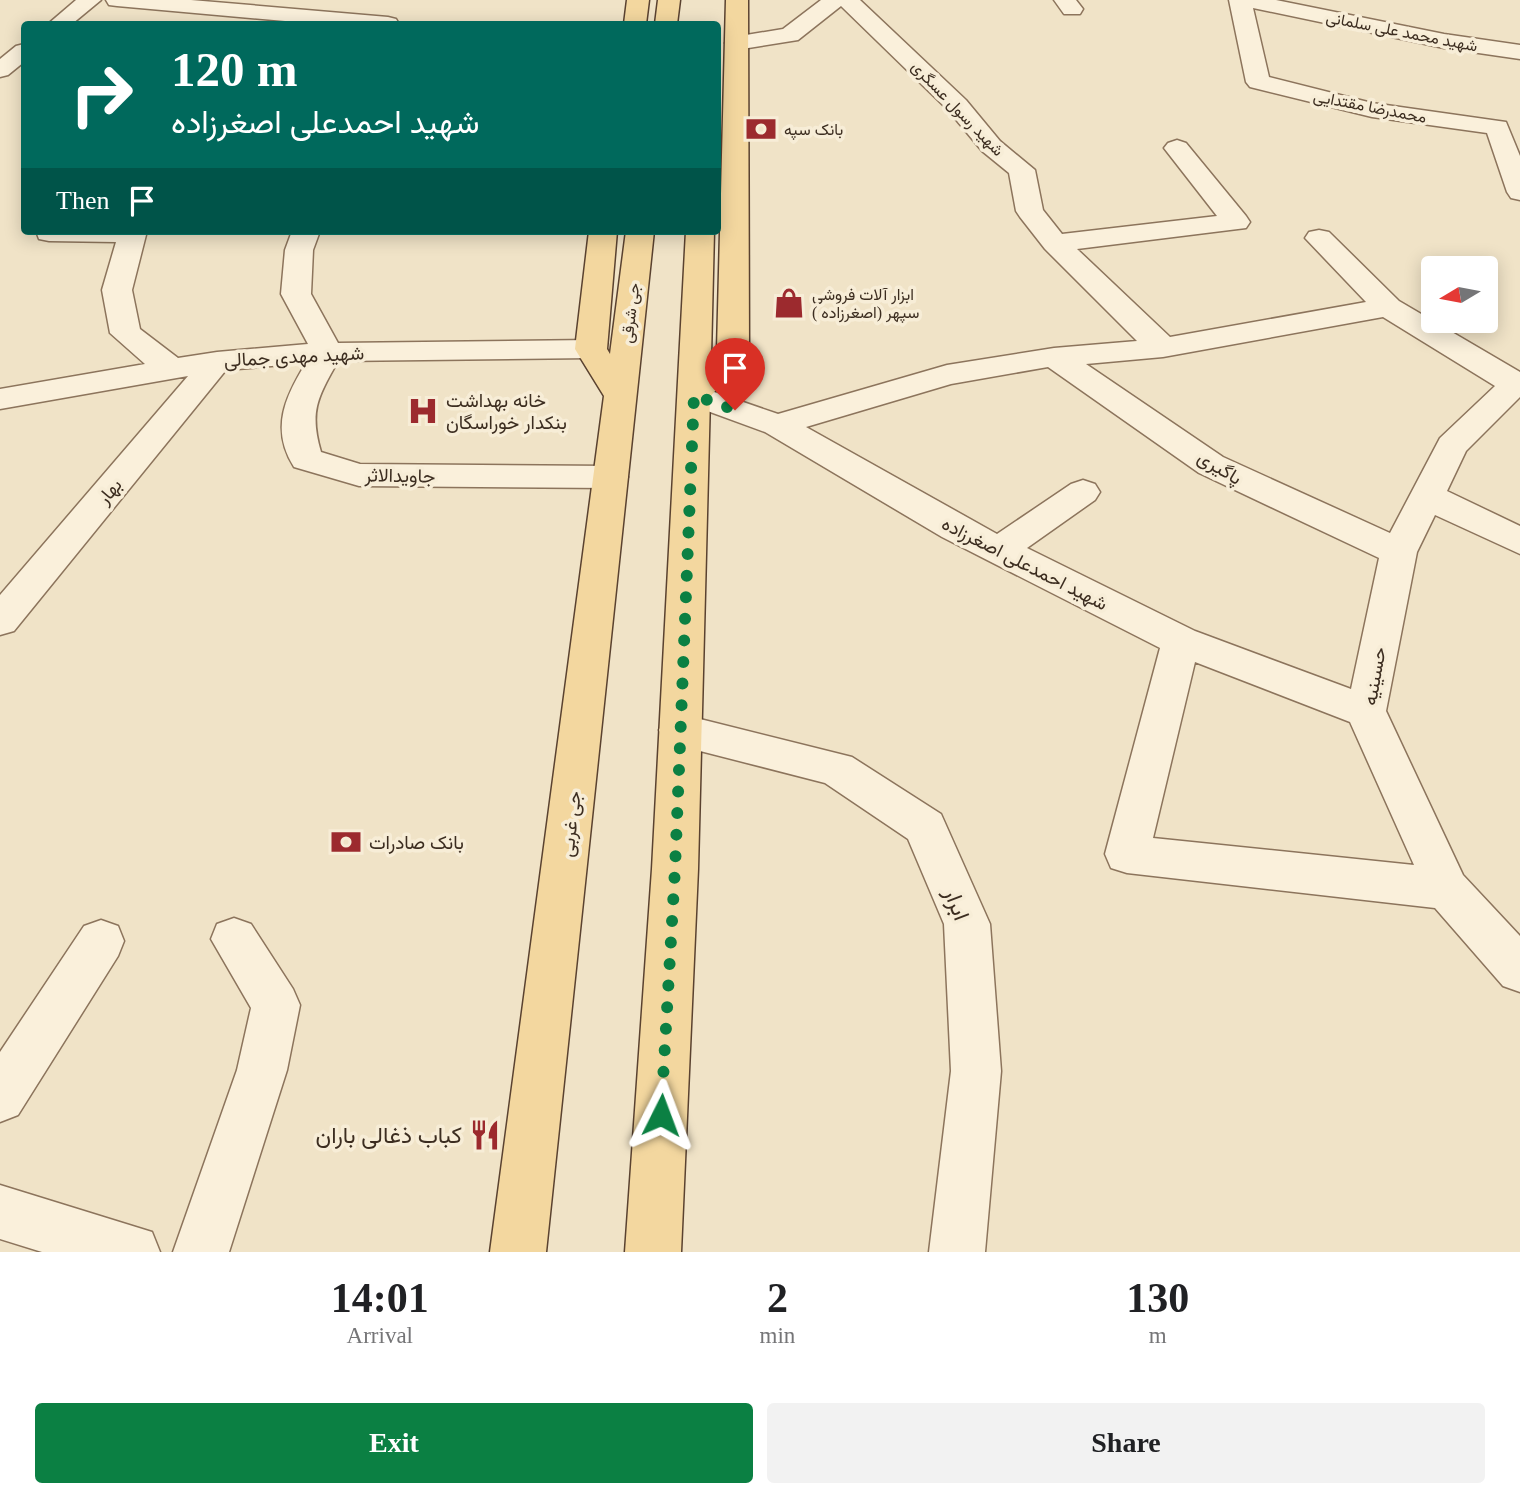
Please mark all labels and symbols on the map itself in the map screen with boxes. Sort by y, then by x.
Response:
street label: شهید محمد علی سلمانی [1324,8,1479,56]
street label: شهید رسول عسگری [907,58,1007,160]
street label: محمدرضا مقتدایی [1311,87,1428,128]
bank icon: بانک سپه [744,112,778,146]
place label: بانک سپه [784,121,843,141]
north arrow [1421,256,1498,332]
street label: جی شرقی [618,282,645,344]
shop icon: ابزار آلات فروشی سپهر (اصغرزاده ) [772,286,806,320]
place label: ابزار آلات فروشی سپهر (اصغرزاده ) [812,286,919,324]
pin [705,338,765,410]
street label: شهید مهدی جمالی [223,342,365,372]
place label: خانه بهداشت بنکدار خوراسگان [446,390,567,434]
hospital icon: خانه بهداشت بنکدار خوراسگان [406,394,440,428]
street label: پاگیری [1192,446,1246,491]
street label: جاویدالاثر [364,464,435,488]
street label: بهار [92,474,127,510]
street label: شهید احمدعلی اصغرزاده [938,513,1111,615]
street label: حسینیه [1359,645,1391,707]
street label: جی غربی [556,790,586,858]
bank icon: بانک صادرات [329,825,363,859]
place label: بانک صادرات [369,832,464,854]
street label: ابرار [937,884,974,925]
position arrow [624,1078,698,1152]
restaurant icon: کباب ذغالی باران [468,1118,502,1152]
place label: کباب ذغالی باران [316,1123,462,1150]

